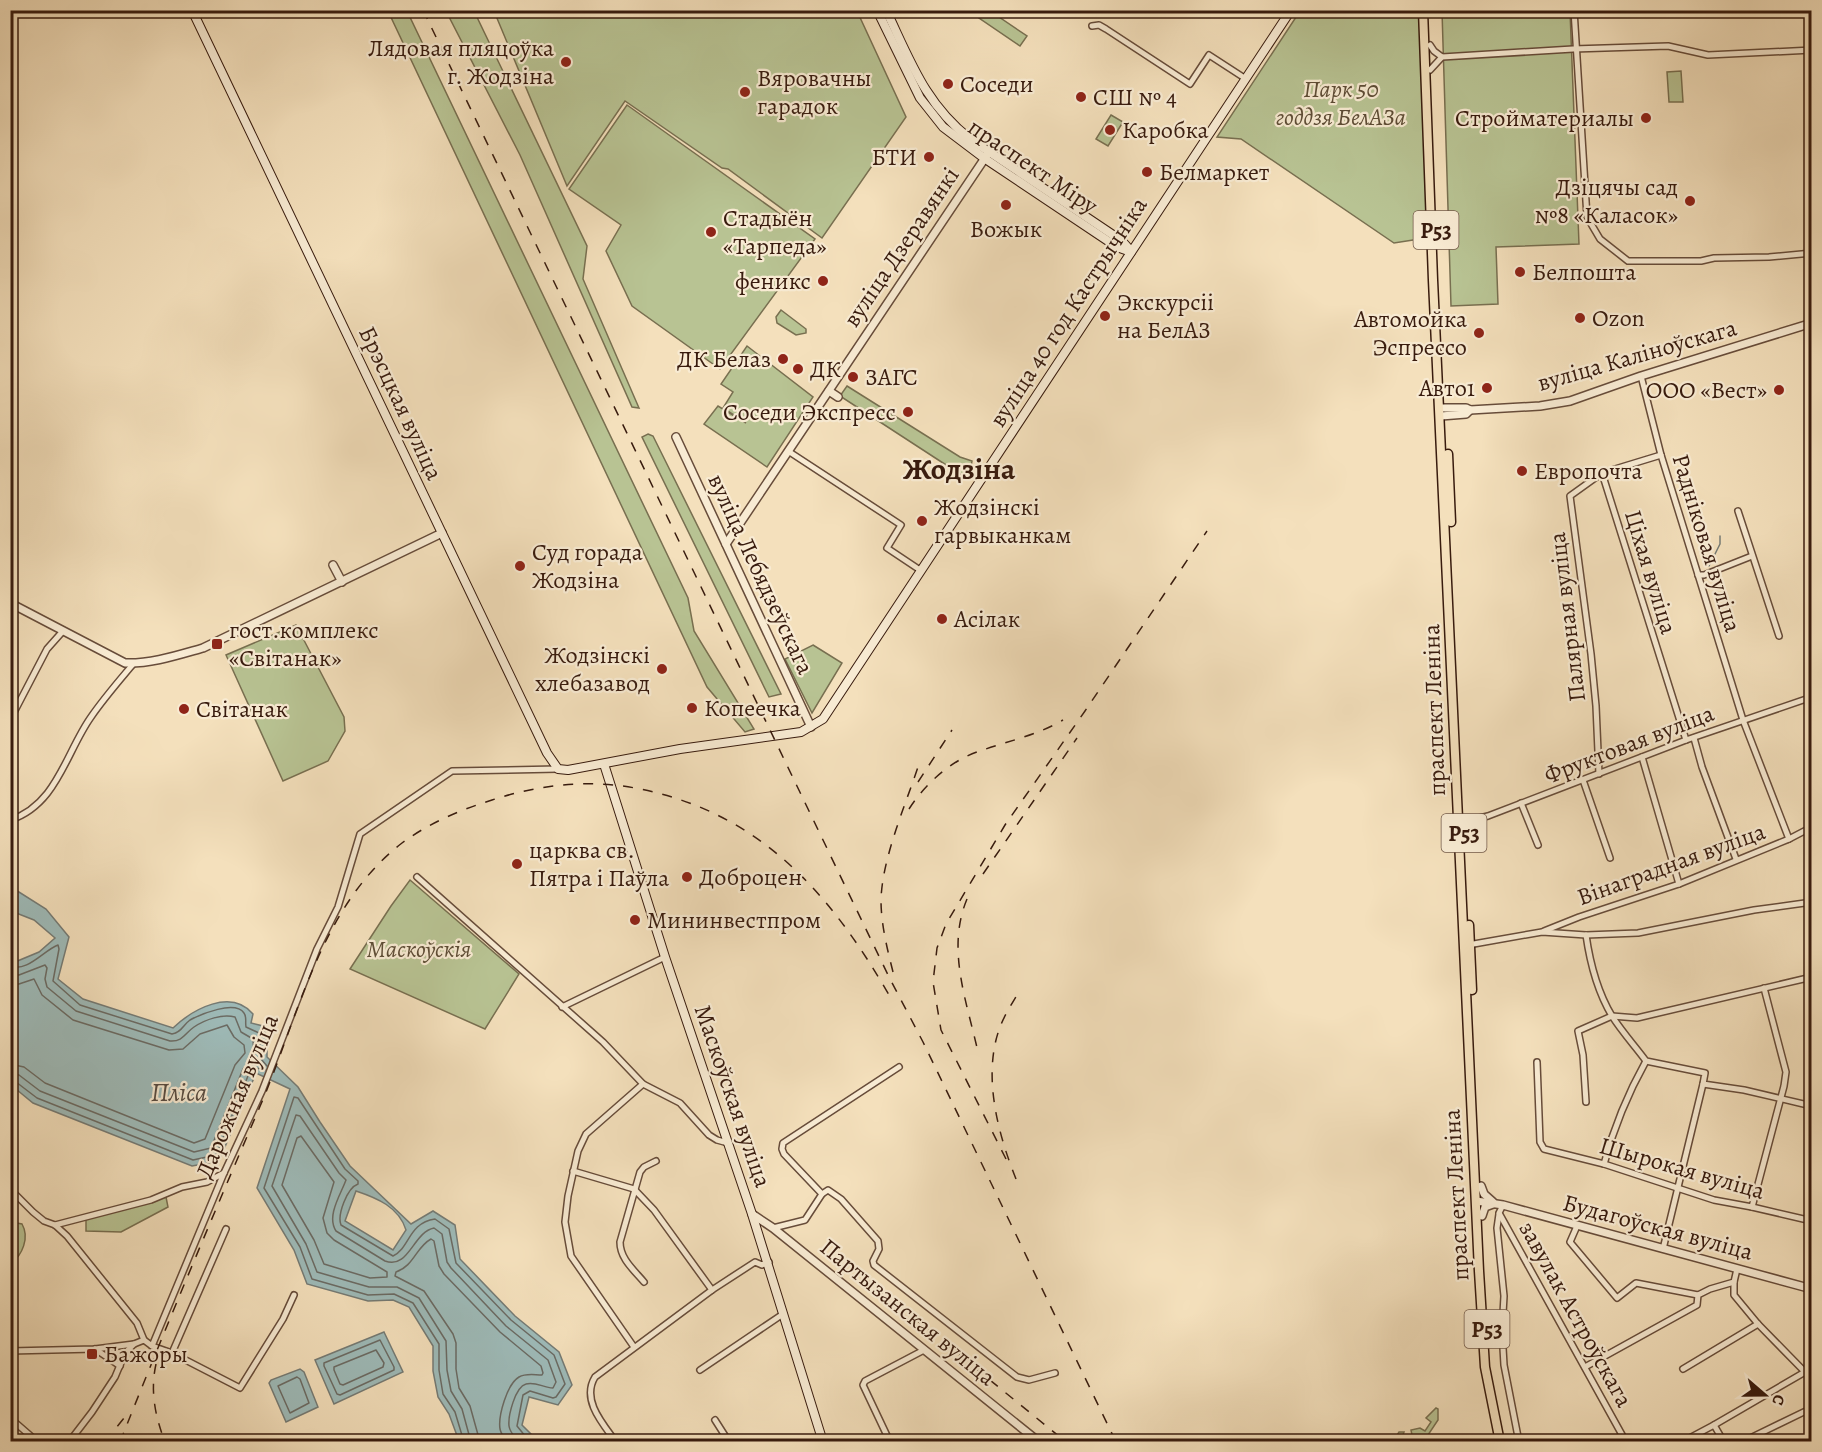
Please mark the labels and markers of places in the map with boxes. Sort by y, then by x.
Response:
place label: Лядовая пляцоўка г. Жодзіна [368,32,554,92]
marker: Лядовая пляцоўка г. Жодзіна [559,55,573,69]
place label: Вяровачны гарадок [757,62,872,122]
place label: Соседи [960,68,1034,100]
marker: Соседи [941,77,955,91]
place label: СШ № 4 [1093,81,1177,113]
marker: Вяровачны гарадок [738,85,752,99]
marker: СШ № 4 [1074,90,1088,104]
place label: Стройматериалы [1455,102,1634,134]
marker: Стройматериалы [1639,111,1653,125]
place label: Каробка [1122,114,1209,146]
marker: Каробка [1103,123,1117,137]
place label: БТИ [872,141,917,173]
marker: БТИ [922,150,936,164]
place label: Белмаркет [1159,156,1270,188]
marker: Белмаркет [1140,165,1154,179]
place label: Дзіцячы сад №8 «Каласок» [1535,171,1678,231]
marker: Дзіцячы сад №8 «Каласок» [1683,194,1697,208]
marker: Вожык [999,198,1013,212]
place label: Стадыён «Тарпеда» [723,202,827,262]
place label: Вожык [970,213,1042,245]
marker: Стадыён «Тарпеда» [704,225,718,239]
place label: Белпошта [1532,256,1636,288]
place label: феникс [735,265,811,297]
marker: Белпошта [1513,265,1527,279]
marker: феникс [816,274,830,288]
place label: Экскурсіі на БелАЗ [1117,286,1214,346]
place label: Ozon [1592,302,1645,334]
place label: Автомойка Эспрессо [1353,303,1467,363]
marker: Экскурсіі на БелАЗ [1098,309,1112,323]
marker: Ozon [1573,311,1587,325]
marker: Автомойка Эспрессо [1472,326,1486,340]
place label: ДК Белаз [677,343,771,375]
marker: ДК Белаз [776,352,790,366]
place label: ДК [810,353,841,385]
place label: ЗАГС [865,361,918,393]
marker: ДК [791,362,805,376]
marker: ЗАГС [846,370,860,384]
place label: Авто1 [1418,372,1475,404]
place label: ООО «Вест» [1646,374,1767,406]
marker: Авто1 [1480,381,1494,395]
marker: ООО «Вест» [1772,383,1786,397]
place label: Соседи Экспресс [723,396,896,428]
marker: Соседи Экспресс [901,405,915,419]
place label: Европочта [1534,455,1643,487]
marker: Европочта [1515,464,1529,478]
place label: Жодзінскі гарвыканкам [934,491,1071,551]
marker: Жодзінскі гарвыканкам [915,514,929,528]
place label: Суд горада Жодзіна [532,536,643,596]
marker: Суд горада Жодзіна [513,559,527,573]
place label: Асілак [953,603,1020,635]
marker: Асілак [935,612,949,626]
place label: гост.комплекс «Світанак» [229,614,379,674]
marker: гост.комплекс «Світанак» [210,637,224,651]
place label: Жодзінскі хлебазавод [535,639,650,699]
marker: Жодзінскі хлебазавод [655,662,669,676]
place label: Копеечка [704,692,801,724]
place label: Світанак [196,693,288,725]
marker: Копеечка [685,701,699,715]
marker: Світанак [177,702,191,716]
place label: царква св. Пятра і Паўла [529,834,669,894]
marker: царква св. Пятра і Паўла [510,857,524,871]
place label: Доброцен [699,861,802,893]
marker: Доброцен [680,870,694,884]
place label: Мининвестпром [647,904,821,936]
marker: Мининвестпром [628,913,642,927]
place label: Бажоры [104,1338,188,1370]
marker: Бажоры [85,1347,99,1361]

